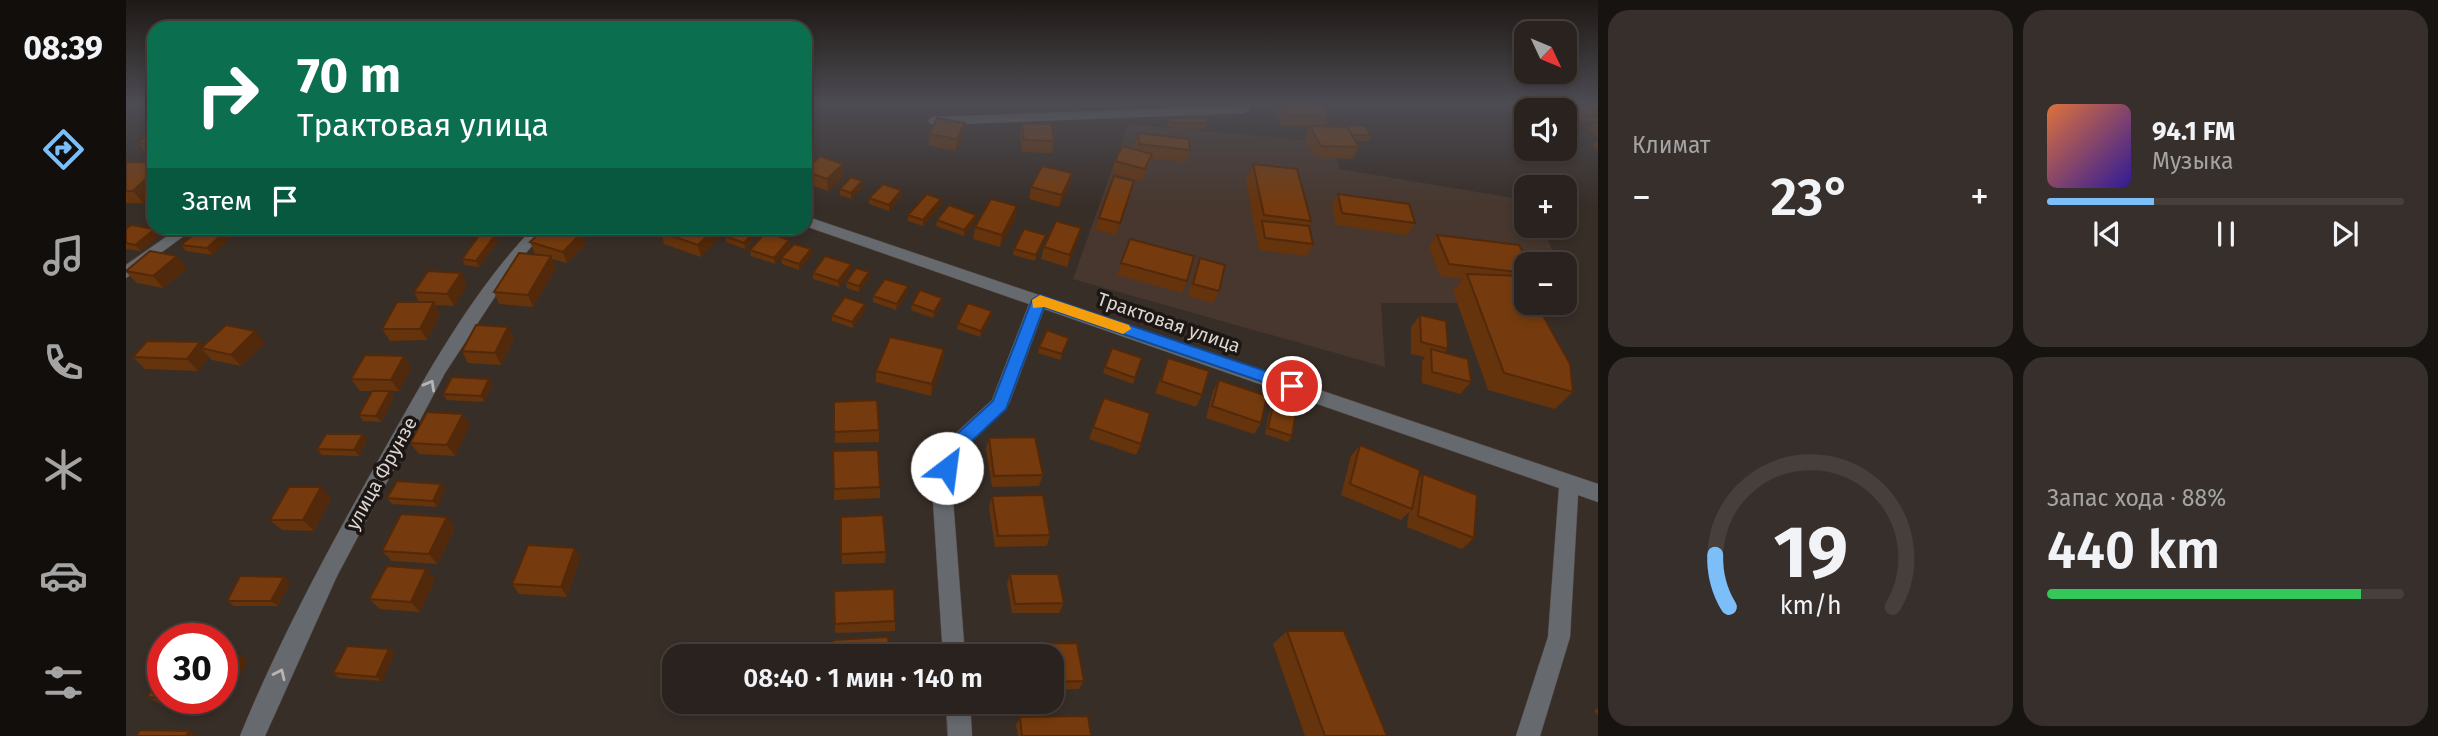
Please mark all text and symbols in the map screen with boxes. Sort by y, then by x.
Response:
north arrow [1514,21,1577,84]
map controls [1514,21,1577,315]
text: 08:39 [23,29,103,67]
text: 70 m [297,46,401,105]
icon: right [182,49,273,140]
button: sound [1514,98,1577,161]
text: Трактовая улица [297,106,549,144]
text: 94.1 FM [2152,116,2235,147]
icon: directions [39,125,88,174]
text: Климат [1632,131,1710,159]
text: Музыка [2152,147,2233,175]
text: 23° [1770,166,1851,229]
text: − [1632,174,1651,220]
text: + [1970,174,1989,220]
button: + [1514,175,1577,238]
icon: arrive [266,182,304,220]
text: Затем [182,186,252,217]
icon: previous [2088,215,2126,253]
icon: pause [2207,215,2245,253]
icon: next [2326,215,2364,253]
icon: music [39,231,88,280]
button: − [1514,252,1577,315]
street label: Трактовая улица [1094,287,1243,358]
icon: phone [39,338,88,387]
pin [1262,356,1322,416]
icon: arrive [1273,367,1311,405]
one-way arrow [422,380,435,393]
street label: улица Фрунзе [341,413,422,534]
position arrow [910,431,984,505]
icon: climate [39,445,88,494]
text: Запас хода · 88% [2047,484,2226,512]
text: 19 [1773,510,1848,597]
text: 440 km [2047,519,2220,582]
icon: car [39,551,88,600]
text: km/h [1780,591,1841,621]
speed limit sign: 30 [147,623,238,714]
icon: filters [39,658,88,707]
text: 08:40 · 1 мин · 140 m [743,663,983,694]
one-way arrow [272,669,286,681]

